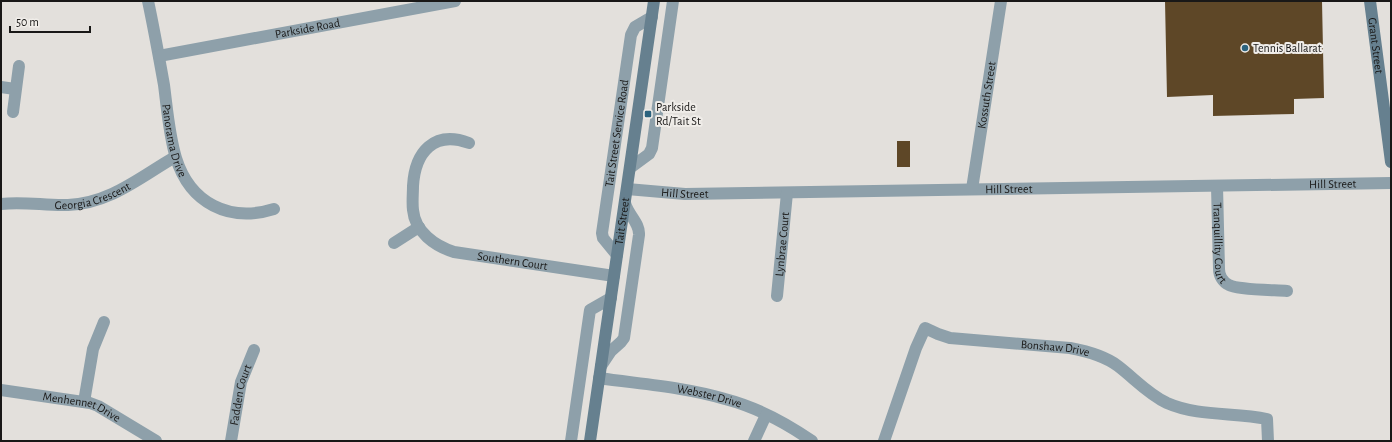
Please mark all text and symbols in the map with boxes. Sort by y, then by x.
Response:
scale bar [10,8,90,34]
text: 50 m [16,16,39,28]
street label: Parkside Road [274,17,341,40]
street label: Grant Street [1366,17,1385,75]
place label: Tennis Ballarat [1253,42,1322,54]
marker: Tennis Ballarat [1240,43,1250,53]
street label: Kossuth Street [975,61,998,129]
street label: Tait Street Service Road [603,79,630,188]
place label: Parkside Rd/Tait St [656,101,701,127]
street label: Panorama Drive [160,103,189,179]
marker: Parkside Rd/Tait St [643,109,653,119]
street label: Hill Street [1309,178,1357,190]
street label: Georgia Crescent [55,180,132,211]
street label: Hill Street [985,183,1033,195]
street label: Hill Street [661,186,709,200]
street label: Tait Street [613,197,631,246]
street label: Tranquillity Court [1211,202,1229,286]
street label: Lynbrae Court [773,211,791,277]
street label: Southern Court [477,250,549,272]
street label: Bonshaw Drive [1020,338,1091,358]
street label: Fadden Court [228,363,254,426]
street label: Webster Drive [676,383,744,410]
street label: Menhennet Drive [42,390,123,424]

